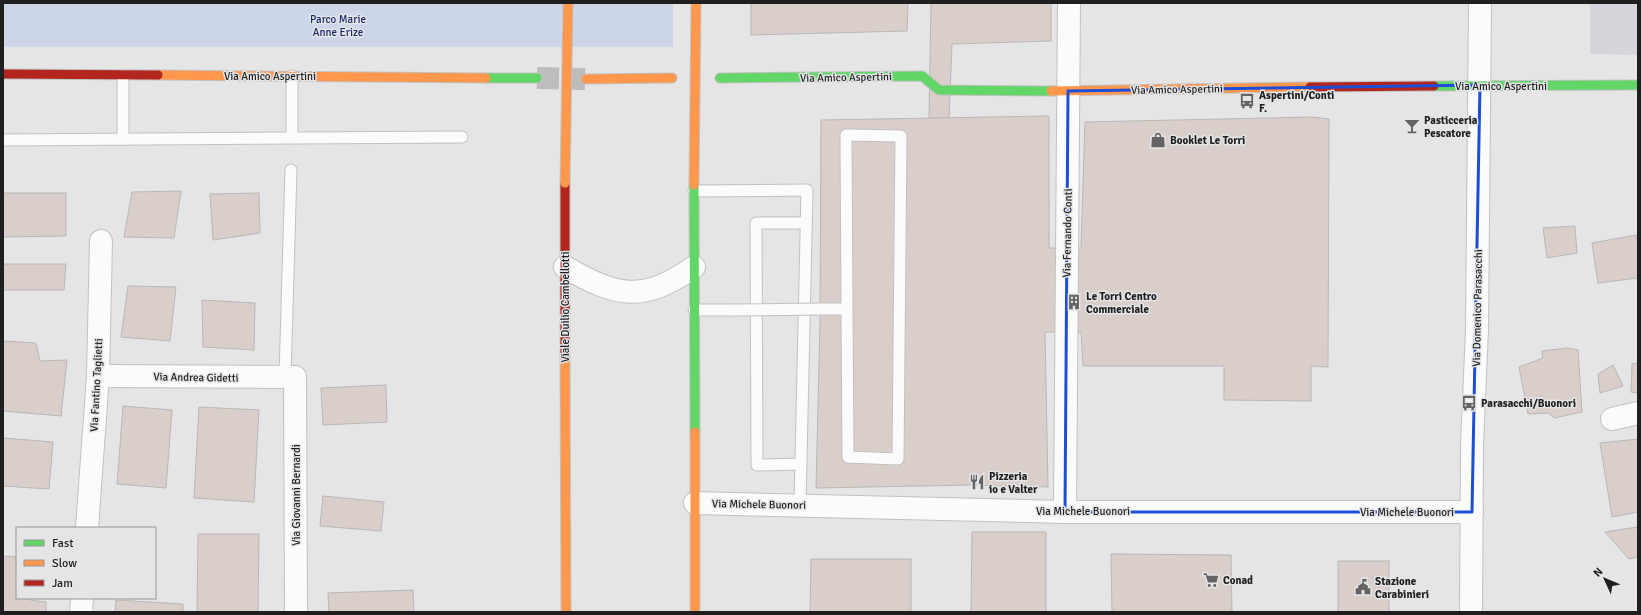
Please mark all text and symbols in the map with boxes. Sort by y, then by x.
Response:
park label: Parco Marie Anne Erize [310,13,366,39]
street label: Via Amico Aspertini [224,70,316,83]
street label: Via Amico Aspertini [800,70,892,85]
street label: Via Amico Aspertini [1455,80,1547,93]
street label: Via Amico Aspertini [1131,82,1223,97]
place label: Aspertini/Conti F. [1259,89,1334,115]
bus stop icon: Aspertini/Conti F. [1238,92,1256,110]
place label: Pasticceria Pescatore [1424,114,1478,140]
bar icon: Pasticceria Pescatore [1403,117,1421,135]
shop icon: Booklet Le Torri [1149,131,1167,149]
place label: Booklet Le Torri [1170,134,1245,147]
street label: Via Fernando Conti [1060,188,1075,278]
street label: Via Domenico Parasacchi [1470,249,1485,367]
street label: Viale Duilio Cambellotti [559,251,572,363]
place label: Le Torri Centro Commerciale [1086,290,1157,316]
building icon: Le Torri Centro Commerciale [1065,293,1083,311]
street label: Via Fantino Taglietti [88,338,105,432]
street label: Via Andrea Gidetti [153,370,239,385]
bus stop icon: Parasacchi/Buonori [1460,394,1478,412]
place label: Parasacchi/Buonori [1481,397,1576,410]
street label: Via Giovanni Bernardi [290,444,303,546]
place label: Pizzeria io e Valter [989,470,1038,496]
restaurant icon: Pizzeria io e Valter [968,473,986,491]
street label: Via Michele Buonori [712,497,806,512]
street label: Via Michele Buonori [1036,505,1130,518]
street label: Via Michele Buonori [1360,506,1454,519]
legend [16,527,156,599]
text: Fast [52,536,73,551]
text: Slow [52,556,77,571]
north arrow [1585,559,1625,599]
text: N [1591,565,1606,580]
supermarket icon: Conad [1202,571,1220,589]
place label: Conad [1223,574,1253,587]
place label: Stazione Carabinieri [1375,575,1429,601]
text: Jam [52,576,73,591]
public building icon: Stazione Carabinieri [1354,578,1372,596]

